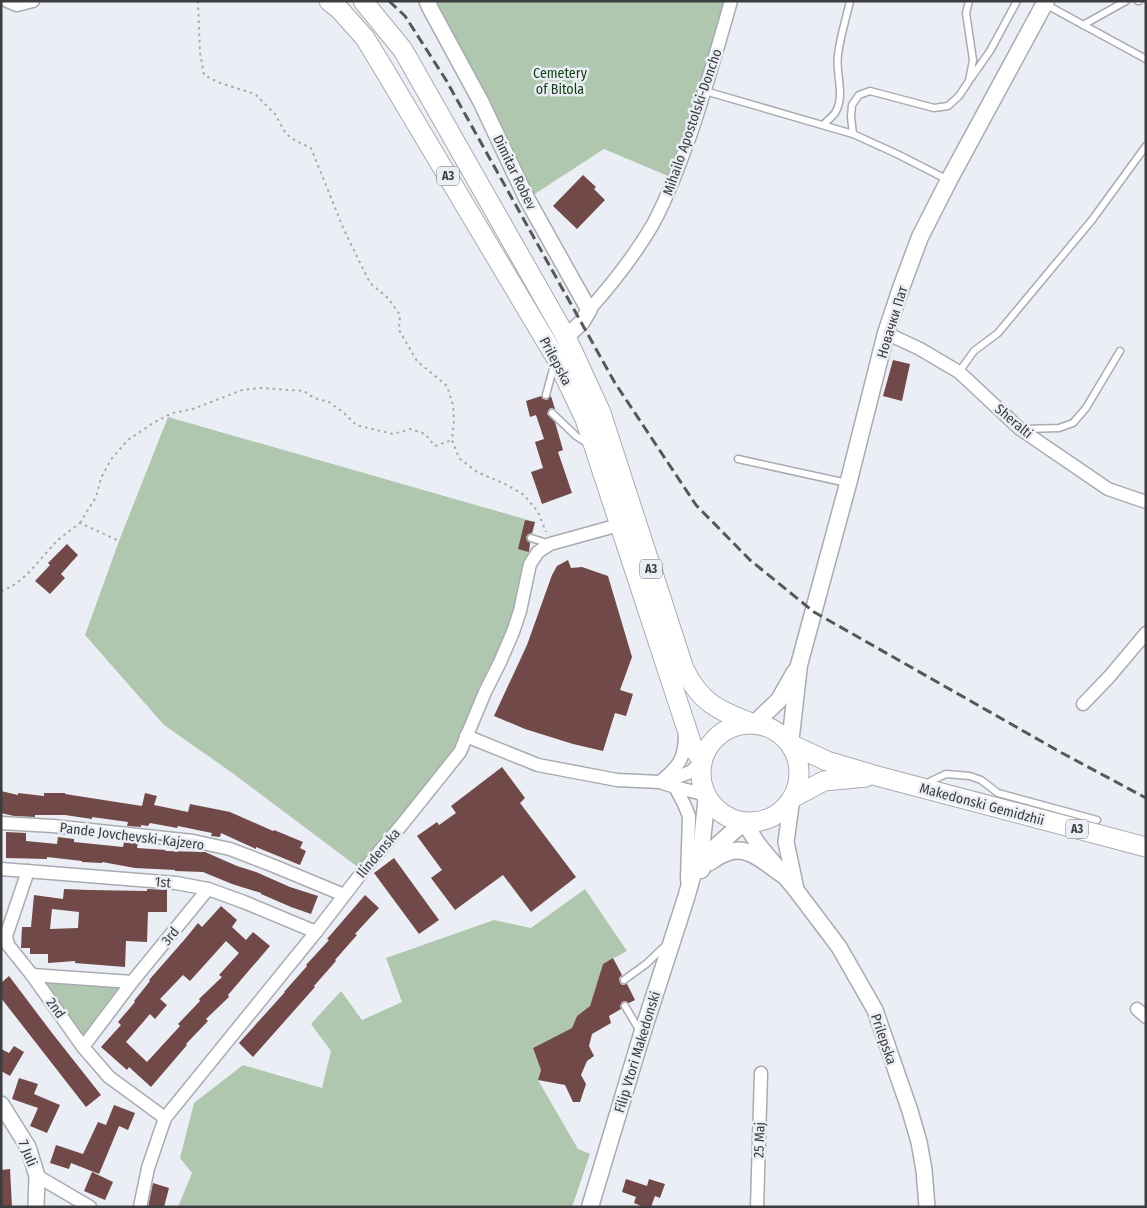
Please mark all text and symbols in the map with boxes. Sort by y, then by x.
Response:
street label: Mihailo Apostolski-Doncho [659,47,726,198]
park label: Cemetery of Bitola [533,65,588,98]
street label: Dimitar Robev [489,132,540,213]
road number: A3 [437,167,459,186]
street label: Новачки Пат [873,284,912,360]
street label: Prilepska [536,334,575,389]
street label: Sheralti [991,401,1036,442]
road number: A3 [640,560,662,578]
street label: Makedonski Gemidzhii [918,780,1046,829]
street label: Pande Jovchevski-Kajzero [59,819,205,854]
road number: A3 [1066,820,1088,839]
street label: Ilindenska [353,825,404,881]
street label: 1st [154,873,172,892]
street label: 3rd [158,924,183,949]
street label: Filip Vtori Makedonski [611,989,664,1115]
street label: 2nd [43,995,69,1022]
street label: Prilepska [867,1012,900,1067]
street label: 25 Maj [750,1122,769,1158]
street label: 7 Juli [15,1137,41,1169]

